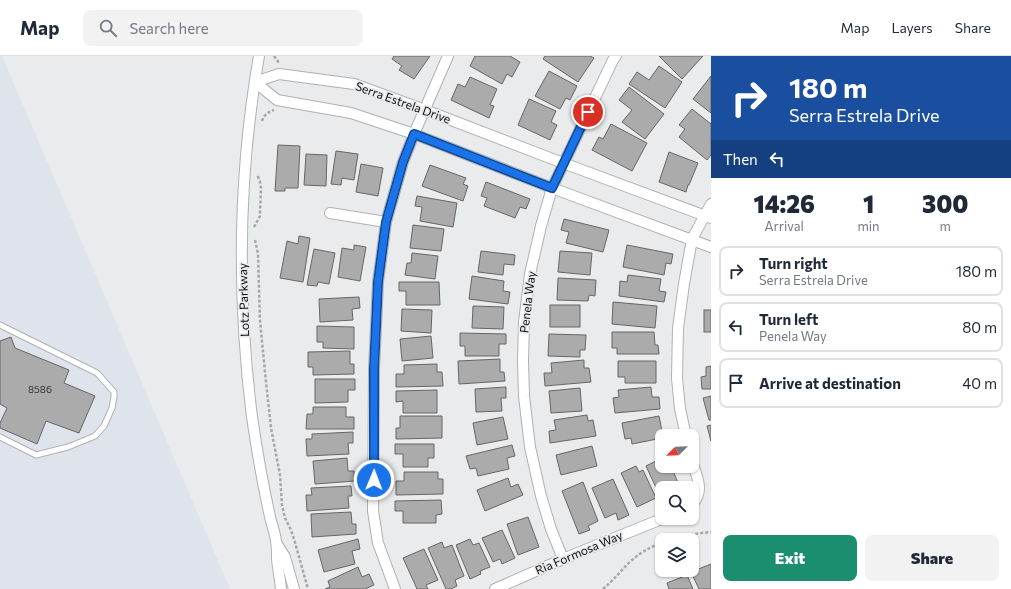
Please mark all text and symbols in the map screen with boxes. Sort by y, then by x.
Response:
search box [83,10,363,46]
text: Map [20,16,59,39]
icon: search [97,17,119,39]
text: Search here [129,19,209,37]
text: Map [841,19,869,36]
text: Layers [891,19,933,36]
text: Share [955,19,991,36]
text: 180 m [789,70,867,104]
icon: right [723,72,775,124]
street label: Serra Estrela Drive [354,78,453,126]
pin [571,95,605,129]
icon: arrive [577,101,599,123]
text: Serra Estrela Drive [789,104,940,126]
icon: left [766,148,788,170]
text: Then [723,150,758,168]
text: 14:26 [754,189,815,218]
text: 1 [863,189,874,218]
text: 300 [922,189,968,218]
text: Arrival [765,218,804,234]
text: min [857,218,880,234]
text: m [940,218,951,234]
text: Turn right [759,254,828,272]
icon: right [725,260,747,282]
text: 180 m [956,262,997,280]
street label: Lotz Parkway [235,263,251,337]
street label: Penela Way [516,270,538,334]
text: Serra Estrela Drive [759,272,868,288]
text: Turn left [759,310,818,328]
icon: left [725,316,747,338]
text: 80 m [962,318,997,336]
text: Penela Way [759,328,827,344]
icon: arrive [725,372,747,394]
text: Arrive at destination [759,374,901,392]
text: 40 m [962,374,997,392]
house number: 8586 [28,383,52,395]
north arrow [655,429,699,473]
map controls [655,429,699,577]
position arrow [353,459,395,501]
button: search [655,481,699,525]
street label: Ria Formosa Way [533,527,625,577]
button: layers [655,533,699,577]
button: Exit [723,535,857,581]
button: Share [865,535,999,581]

